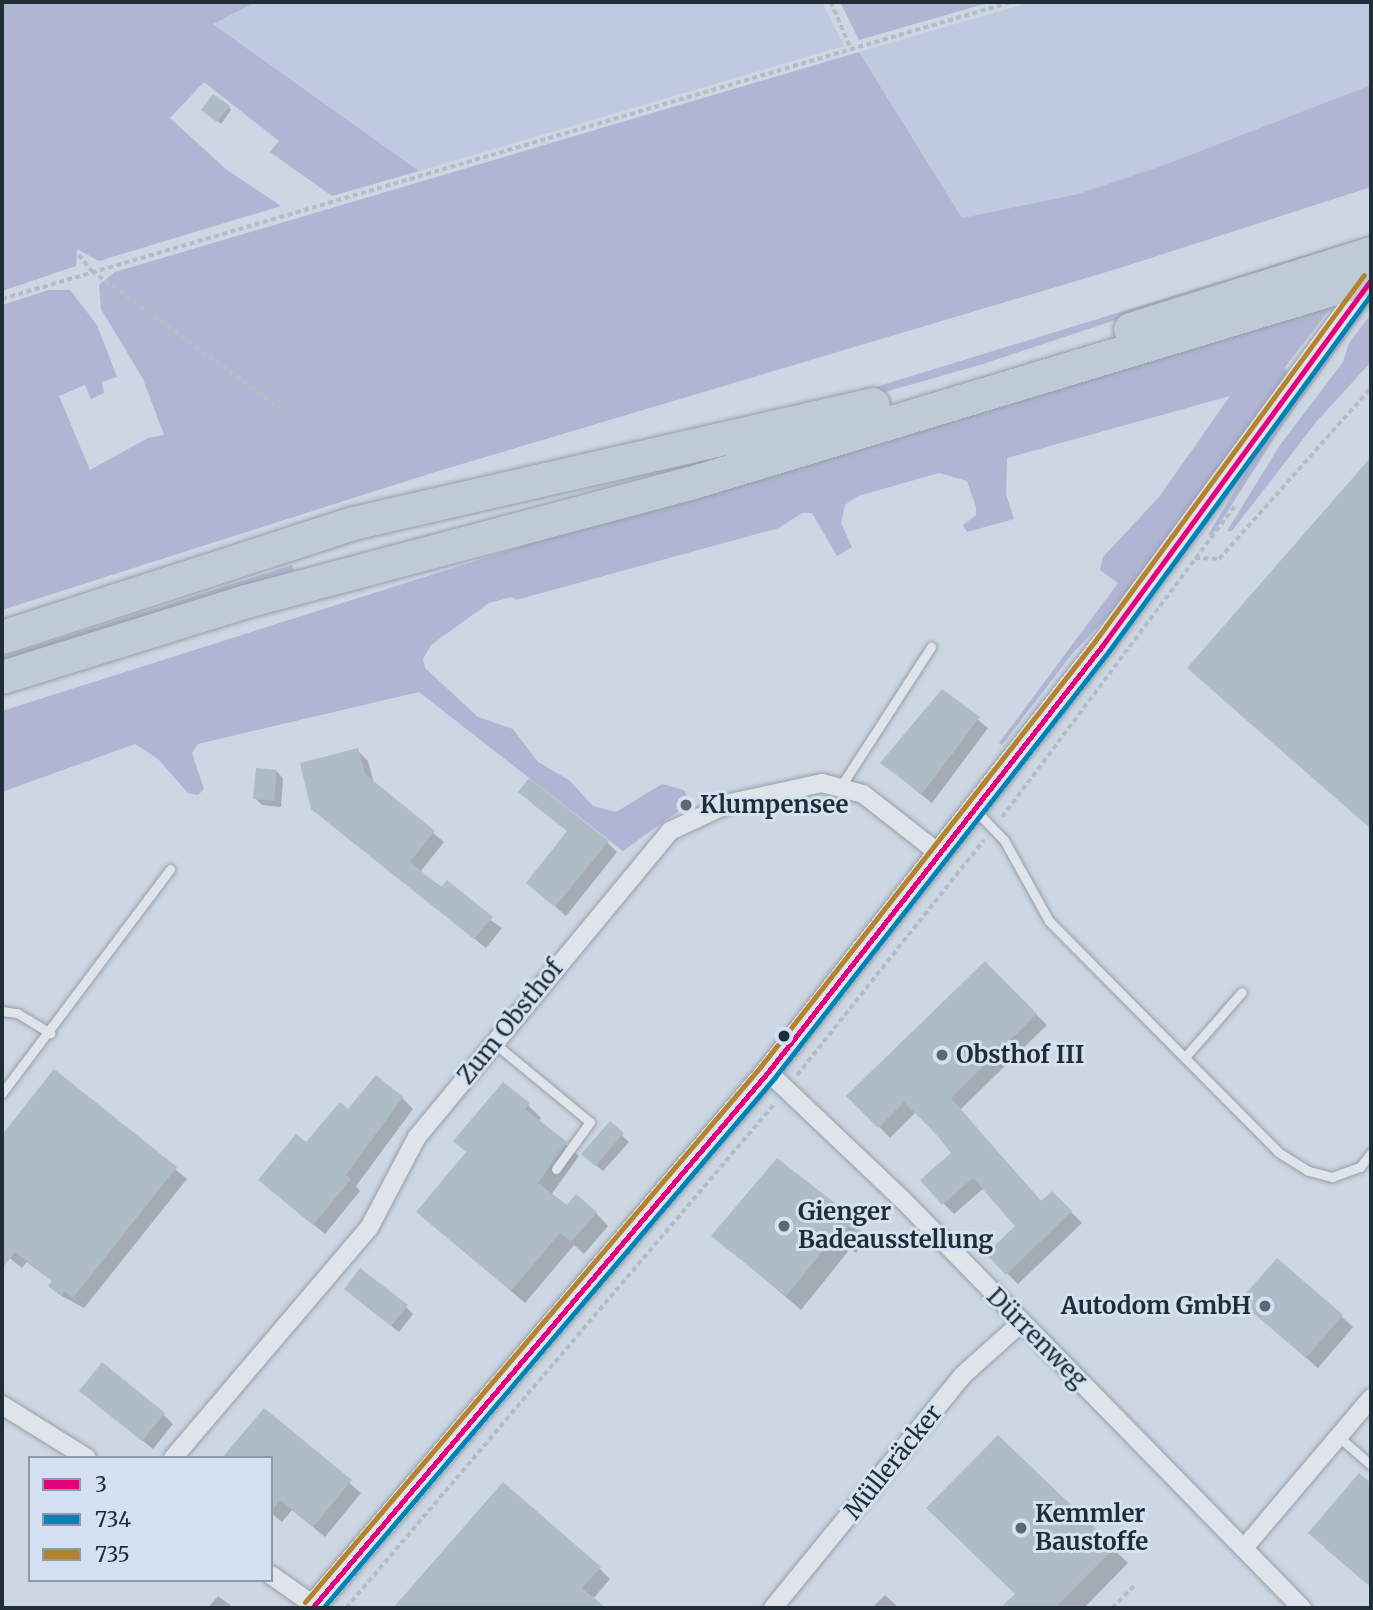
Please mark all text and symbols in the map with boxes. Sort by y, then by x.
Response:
place label: Klumpensee [700,791,848,819]
marker: Klumpensee [678,797,694,813]
street label: Zum Obsthof [451,954,569,1090]
unlabelled marker [777,1029,791,1043]
place label: Obsthof III [956,1041,1084,1069]
marker: Obsthof III [934,1047,950,1063]
place label: Gienger Badeausstellung [798,1198,993,1254]
marker: Gienger Badeausstellung [776,1218,792,1234]
street label: Dürrenweg [981,1282,1093,1394]
place label: Autodom GmbH [1061,1292,1251,1320]
marker: Autodom GmbH [1257,1298,1273,1314]
street label: Mülleräcker [838,1399,948,1525]
legend [28,1456,273,1582]
text: 3 [95,1471,107,1498]
place label: Kemmler Baustoffe [1035,1500,1148,1556]
text: 734 [95,1506,131,1533]
marker: Kemmler Baustoffe [1013,1520,1029,1536]
text: 735 [95,1541,130,1568]

